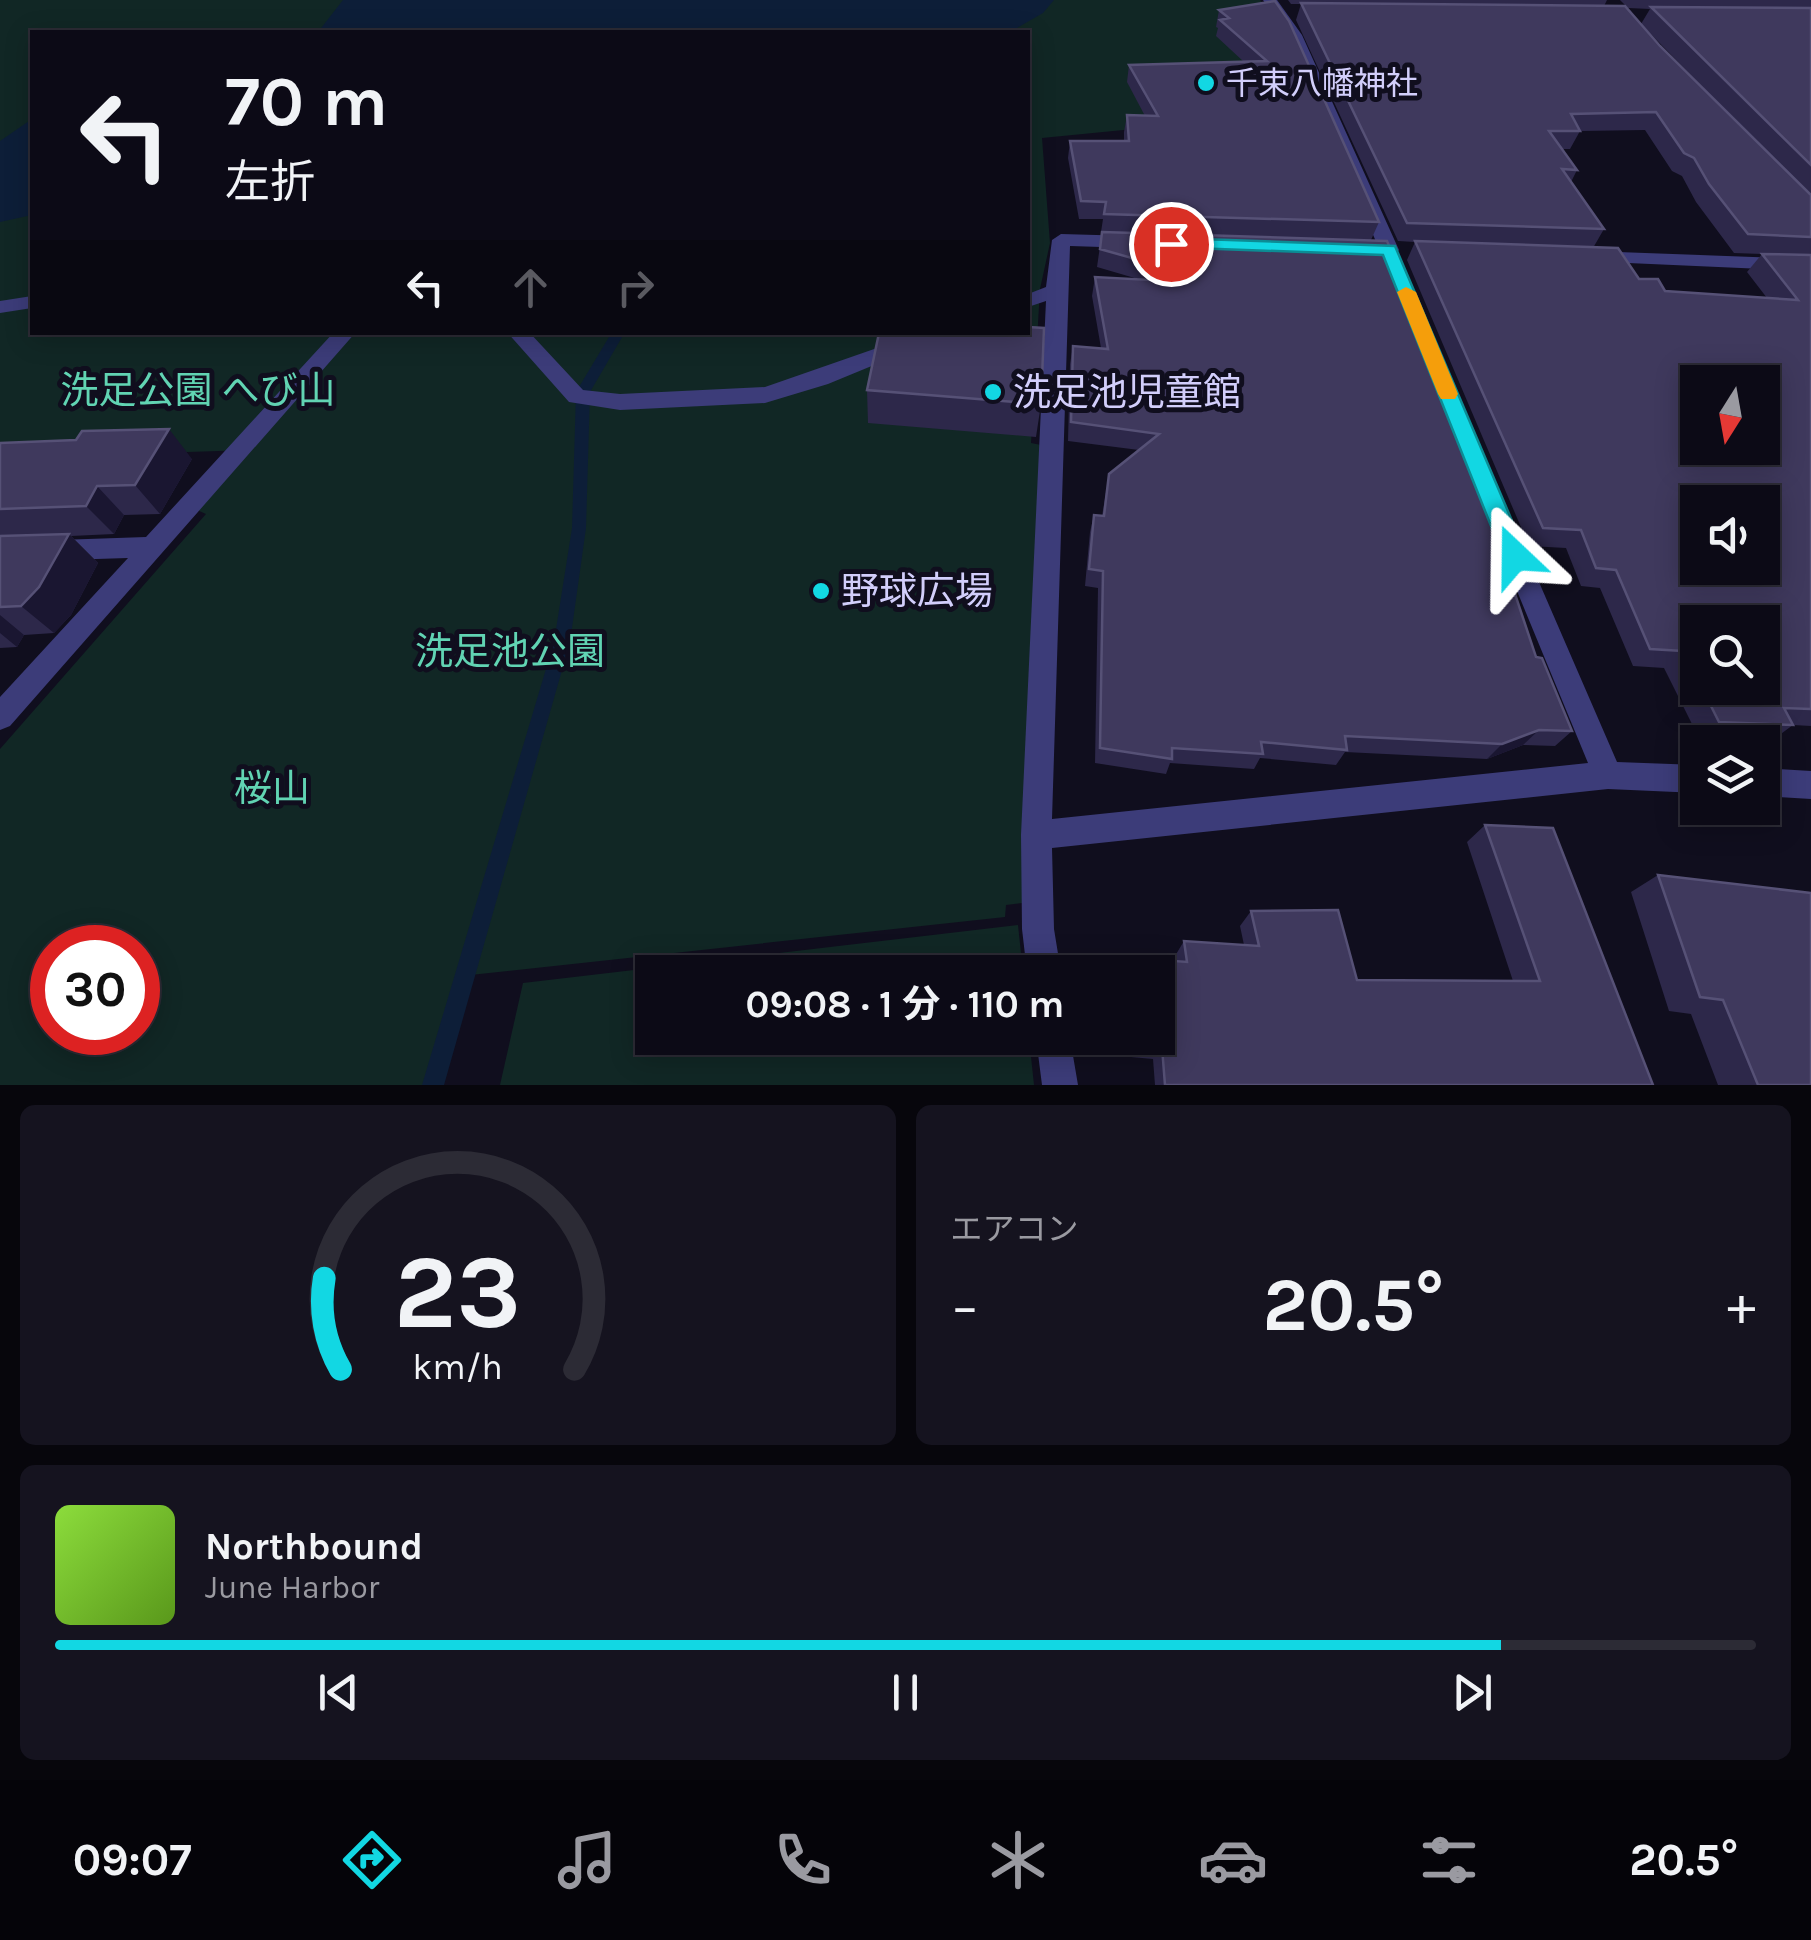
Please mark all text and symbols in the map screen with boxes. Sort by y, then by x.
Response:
text: 70 m [225,61,388,143]
place label: 千束八幡神社 [1226,65,1418,102]
icon: left [60,70,190,200]
marker: 千束八幡神社 [1195,72,1217,94]
text: 左折 [225,156,315,208]
pin [1129,202,1214,287]
icon: arrive [1144,217,1199,272]
icon: left [398,260,453,315]
icon: ahead [503,260,558,315]
icon: right [608,260,663,315]
north arrow [1680,365,1780,465]
map controls [1680,365,1780,825]
park label: 洗足公園 へび山 [60,368,336,413]
place label: 洗足池児童館 [1013,370,1241,415]
marker: 洗足池児童館 [982,381,1004,403]
button: sound [1680,485,1780,585]
position arrow [1463,504,1567,608]
place label: 野球広場 [841,569,993,614]
marker: 野球広場 [810,580,832,602]
button: search [1680,605,1780,705]
park label: 洗足池公園 [415,629,605,674]
button: layers [1680,725,1780,825]
park label: 桜山 [234,766,310,811]
speed limit sign: 30 [30,925,160,1055]
text: 09:08 · 1 分 · 110 m [746,982,1064,1027]
text: エアコン [951,1211,1079,1248]
text: 23 [394,1232,522,1353]
text: 20.5° [1262,1261,1444,1349]
text: − [951,1274,979,1338]
text: + [1727,1274,1756,1338]
text: km/h [412,1346,503,1388]
text: Northbound [205,1524,423,1569]
text: June Harbor [205,1569,379,1606]
icon: previous [311,1665,366,1720]
icon: pause [878,1665,933,1720]
icon: next [1445,1665,1500,1720]
icon: directions [337,1825,407,1895]
icon: music [552,1825,622,1895]
icon: phone [768,1825,838,1895]
icon: climate [983,1825,1053,1895]
icon: car [1198,1825,1268,1895]
icon: filters [1414,1825,1484,1895]
text: 09:07 [73,1834,192,1886]
text: 20.5° [1629,1834,1738,1886]

